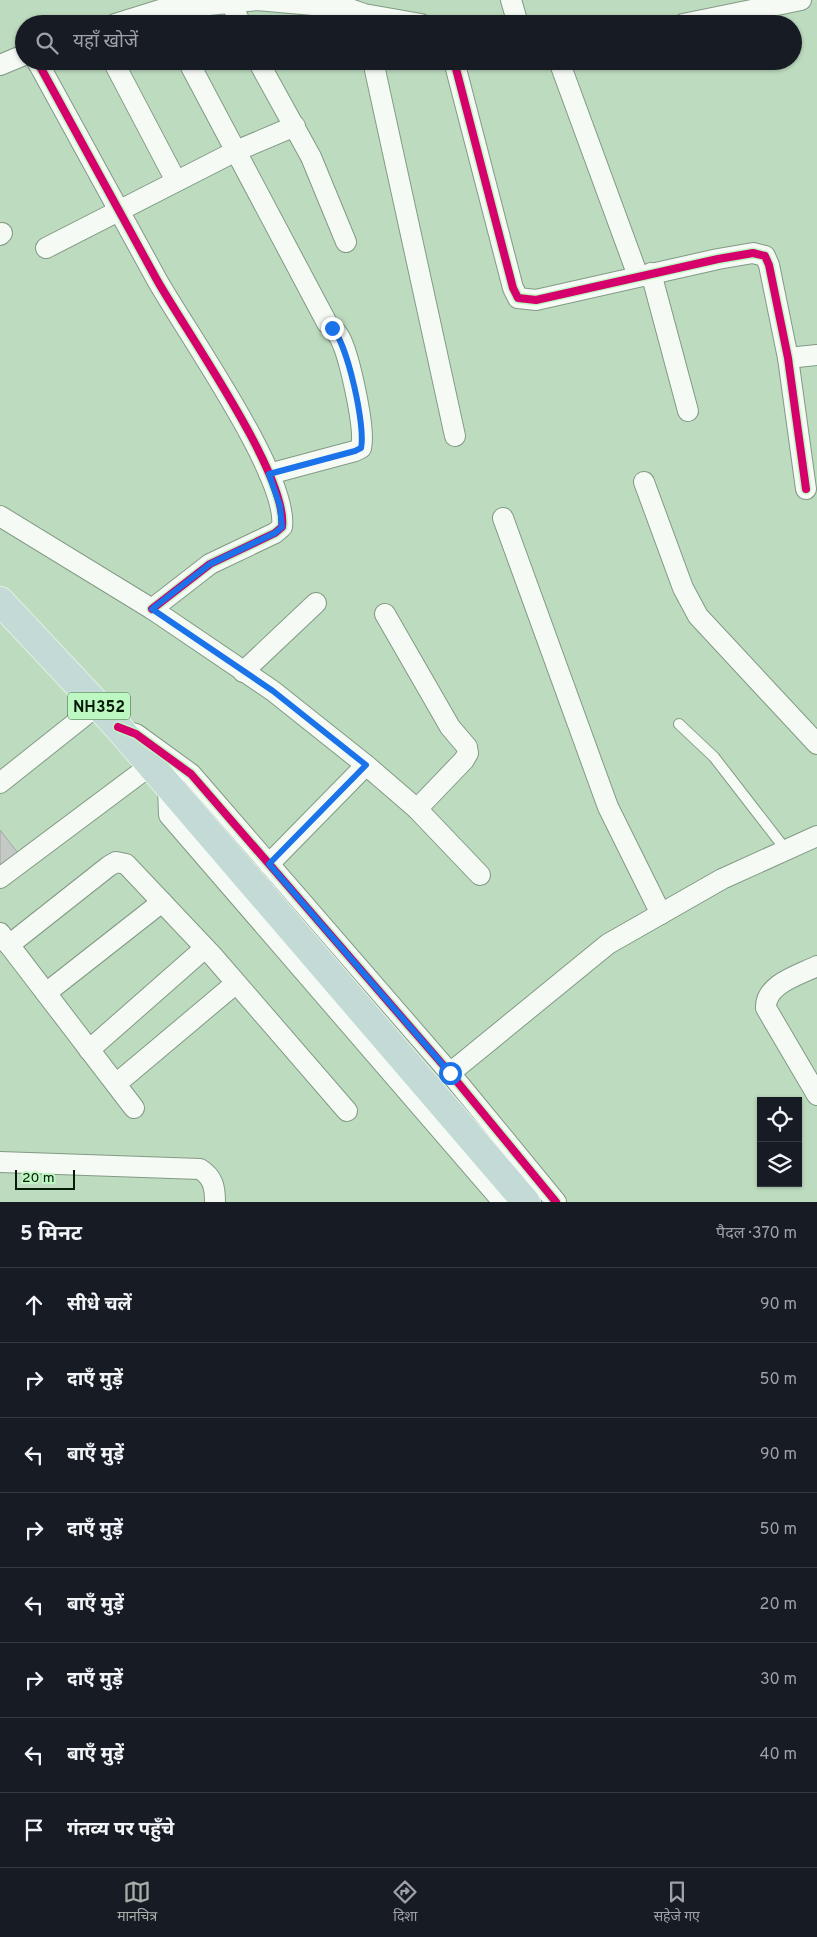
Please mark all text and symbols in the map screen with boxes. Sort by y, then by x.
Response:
search box [15,15,802,70]
icon: search [33,29,61,57]
text: यहाँ खोजें [73,30,138,54]
route end [321,317,344,340]
road number: NH352 [68,692,130,719]
route start [439,1062,462,1085]
map controls [757,1097,802,1187]
button: locate [757,1097,802,1142]
button: layers [757,1142,802,1187]
scale bar [15,1167,75,1190]
text: 20 m [22,1170,55,1187]
text: 5 मिनट [20,1221,82,1248]
text: पैदल · 370 m [716,1224,797,1244]
icon: ahead [20,1291,48,1319]
text: सीधे चलें [67,1293,132,1317]
text: 90 m [760,1295,797,1315]
icon: right [20,1366,48,1394]
text: दाएँ मुड़ें [67,1368,123,1392]
text: 50 m [760,1370,797,1390]
icon: left [20,1441,48,1469]
text: बाएँ मुड़ें [67,1443,124,1467]
text: 90 m [760,1445,797,1465]
icon: right [20,1516,48,1544]
text: दाएँ मुड़ें [67,1518,123,1542]
text: 50 m [760,1520,797,1540]
icon: left [20,1591,48,1619]
text: बाएँ मुड़ें [67,1593,124,1617]
text: 20 m [760,1595,797,1615]
icon: right [20,1666,48,1694]
text: दाएँ मुड़ें [67,1668,123,1692]
text: 30 m [760,1670,797,1690]
icon: left [20,1741,48,1769]
text: बाएँ मुड़ें [67,1743,124,1767]
text: 40 m [759,1745,797,1765]
icon: arrive [20,1816,48,1844]
text: गंतव्य पर पहुँचे [67,1818,174,1842]
tab: मानचित्र [117,1878,157,1927]
tab: दिशा [391,1878,419,1927]
tab: सहेजे गए [654,1878,700,1927]

